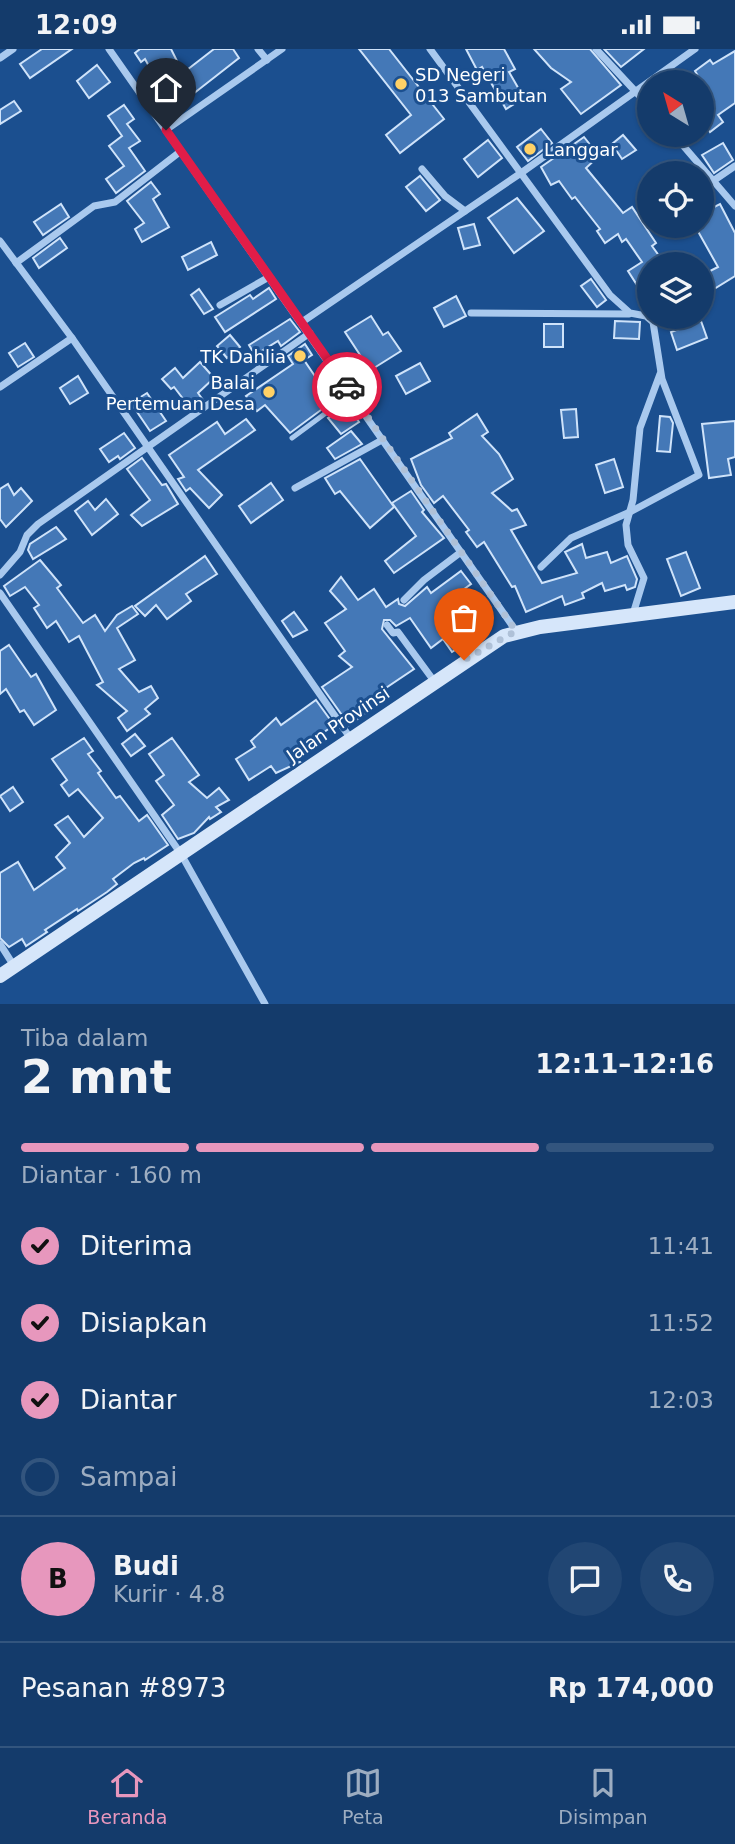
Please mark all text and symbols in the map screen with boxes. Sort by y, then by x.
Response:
text: 12:09 [35,10,118,40]
pin [136,58,196,130]
place label: SD Negeri 013 Sambutan [415,64,547,106]
icon: home [147,69,185,107]
north arrow [637,70,714,147]
map controls [637,70,714,329]
marker: SD Negeri 013 Sambutan [393,76,409,92]
place label: Langgar [544,139,618,160]
marker: Langgar [522,141,538,157]
button: locate [637,161,714,238]
button: layers [637,252,714,329]
place label: TK Dahlia [199,346,286,367]
marker: TK Dahlia [292,348,308,364]
courier [312,352,382,422]
icon: car [328,368,366,406]
place label: Balai Pertemuan Desa [106,372,255,414]
marker: Balai Pertemuan Desa [261,384,277,400]
pin [434,588,494,660]
icon: bag [445,599,483,637]
street label: Jalan Provinsi [282,682,393,767]
text: Tiba dalam [21,1025,148,1051]
text: 12:11–12:16 [535,1049,714,1079]
text: 2 mnt [21,1050,172,1104]
text: Diantar · 160 m [21,1162,202,1188]
icon: check [21,1227,59,1265]
text: Diterima [80,1231,193,1261]
text: 11:41 [648,1233,714,1259]
icon: check [21,1304,59,1342]
text: Disiapkan [80,1308,207,1338]
text: 11:52 [648,1310,714,1336]
icon: check [21,1381,59,1419]
text: Diantar [80,1385,176,1415]
text: 12:03 [648,1387,714,1413]
text: Sampai [80,1462,177,1492]
button: chat [548,1542,622,1616]
button: phone [640,1542,714,1616]
text: Budi [113,1551,179,1581]
text: B [48,1564,68,1594]
text: Kurir · 4.8 [113,1581,225,1607]
text: Pesanan #8973 [21,1673,226,1703]
text: Rp 174,000 [548,1673,714,1703]
tab: Beranda [87,1764,167,1828]
tab: Peta [342,1764,384,1828]
tab: Disimpan [558,1764,648,1828]

